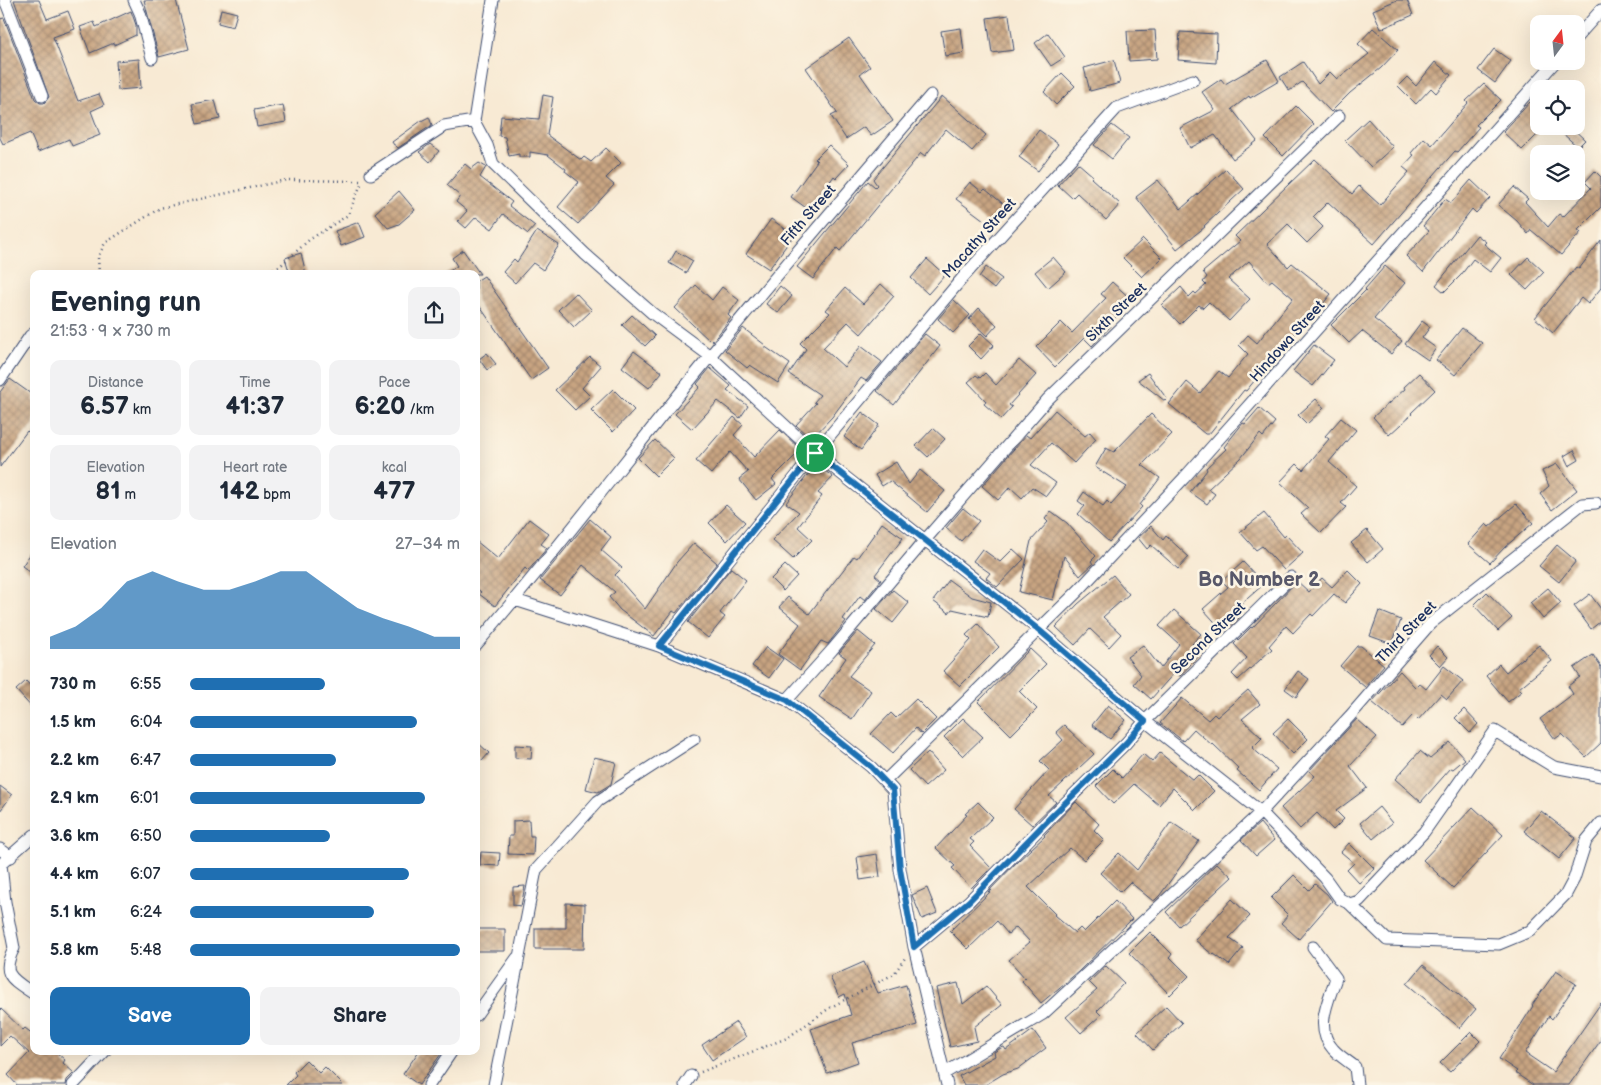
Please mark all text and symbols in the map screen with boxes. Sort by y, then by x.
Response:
north arrow [1530,15,1585,70]
map controls [1530,15,1585,200]
button: locate [1530,80,1585,135]
button: layers [1530,145,1585,200]
street label: Fifth Street [777,181,840,250]
street label: Macathy Street [938,194,1021,282]
street label: Sixth Street [1082,278,1151,346]
text: Evening run [50,286,201,319]
button: share [408,287,460,339]
street label: Hindowa Street [1246,296,1329,386]
text: 21:53 · 9 × 730 m [50,322,171,341]
text: Distance [88,374,144,391]
text: Time [239,374,271,391]
text: Pace [378,374,410,391]
text: 6.57 [80,391,129,422]
text: 41:37 [225,391,285,422]
text: 6:20 [354,391,406,422]
text: km [129,401,151,418]
text: /km [406,401,434,418]
pin [794,432,836,474]
icon: arrive [801,439,829,467]
text: Elevation [86,459,145,476]
text: Heart rate [223,459,287,476]
text: kcal [382,459,407,476]
text: 81 [95,476,121,507]
text: 142 [219,476,259,507]
text: 477 [373,476,415,507]
text: m [121,486,136,503]
text: bpm [259,486,291,503]
text: Elevation [50,535,117,554]
text: 27–34 m [395,535,460,554]
district label: Bo Number 2 [1198,568,1320,592]
street label: Third Street [1372,597,1441,667]
street label: Second Street [1167,598,1250,679]
text: 730 m [50,675,96,694]
text: 6:55 [130,675,161,694]
text: 1.5 km [50,713,96,732]
text: 6:04 [130,713,162,732]
text: 2.2 km [50,751,99,770]
text: 6:47 [130,751,161,770]
text: 2.9 km [50,789,99,808]
text: 6:01 [130,789,159,808]
text: 3.6 km [50,827,99,846]
text: 6:50 [130,827,162,846]
text: 4.4 km [50,865,99,884]
text: 6:07 [130,865,160,884]
text: 5.1 km [50,903,96,922]
text: 6:24 [130,903,162,922]
text: 5.8 km [50,941,99,960]
text: 5:48 [130,941,162,960]
button: Save [50,987,250,1045]
button: Share [260,987,460,1045]

